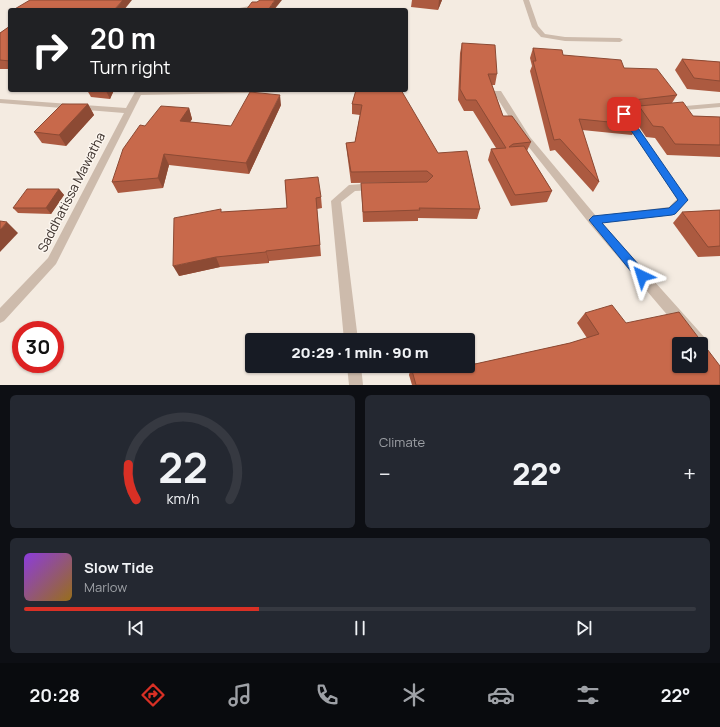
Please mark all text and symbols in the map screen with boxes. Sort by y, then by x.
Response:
text: 20 m [90,19,156,57]
icon: right [24,24,76,76]
text: Turn right [90,55,171,79]
pin [607,97,641,131]
icon: arrive [613,103,635,125]
street label: Saddhatissa Mawatha [33,129,109,255]
position arrow [621,255,663,297]
speed limit sign: 30 [12,321,64,373]
map controls [672,337,708,373]
button: sound [672,337,708,373]
text: 20:29 · 1 min · 90 m [291,342,429,363]
text: Climate [379,433,425,451]
text: 22 [158,438,207,494]
text: 22° [512,453,562,494]
text: − [379,459,391,489]
text: + [683,459,696,489]
text: km/h [166,488,199,507]
text: Slow Tide [84,557,154,578]
text: Marlow [84,578,127,596]
icon: previous [125,617,147,639]
icon: pause [349,617,371,639]
icon: next [573,617,595,639]
icon: directions [139,681,167,709]
icon: music [226,681,254,709]
icon: phone [313,681,341,709]
icon: climate [400,681,428,709]
icon: car [487,681,515,709]
icon: filters [574,681,602,709]
text: 20:28 [29,683,80,707]
text: 22° [661,683,690,707]

